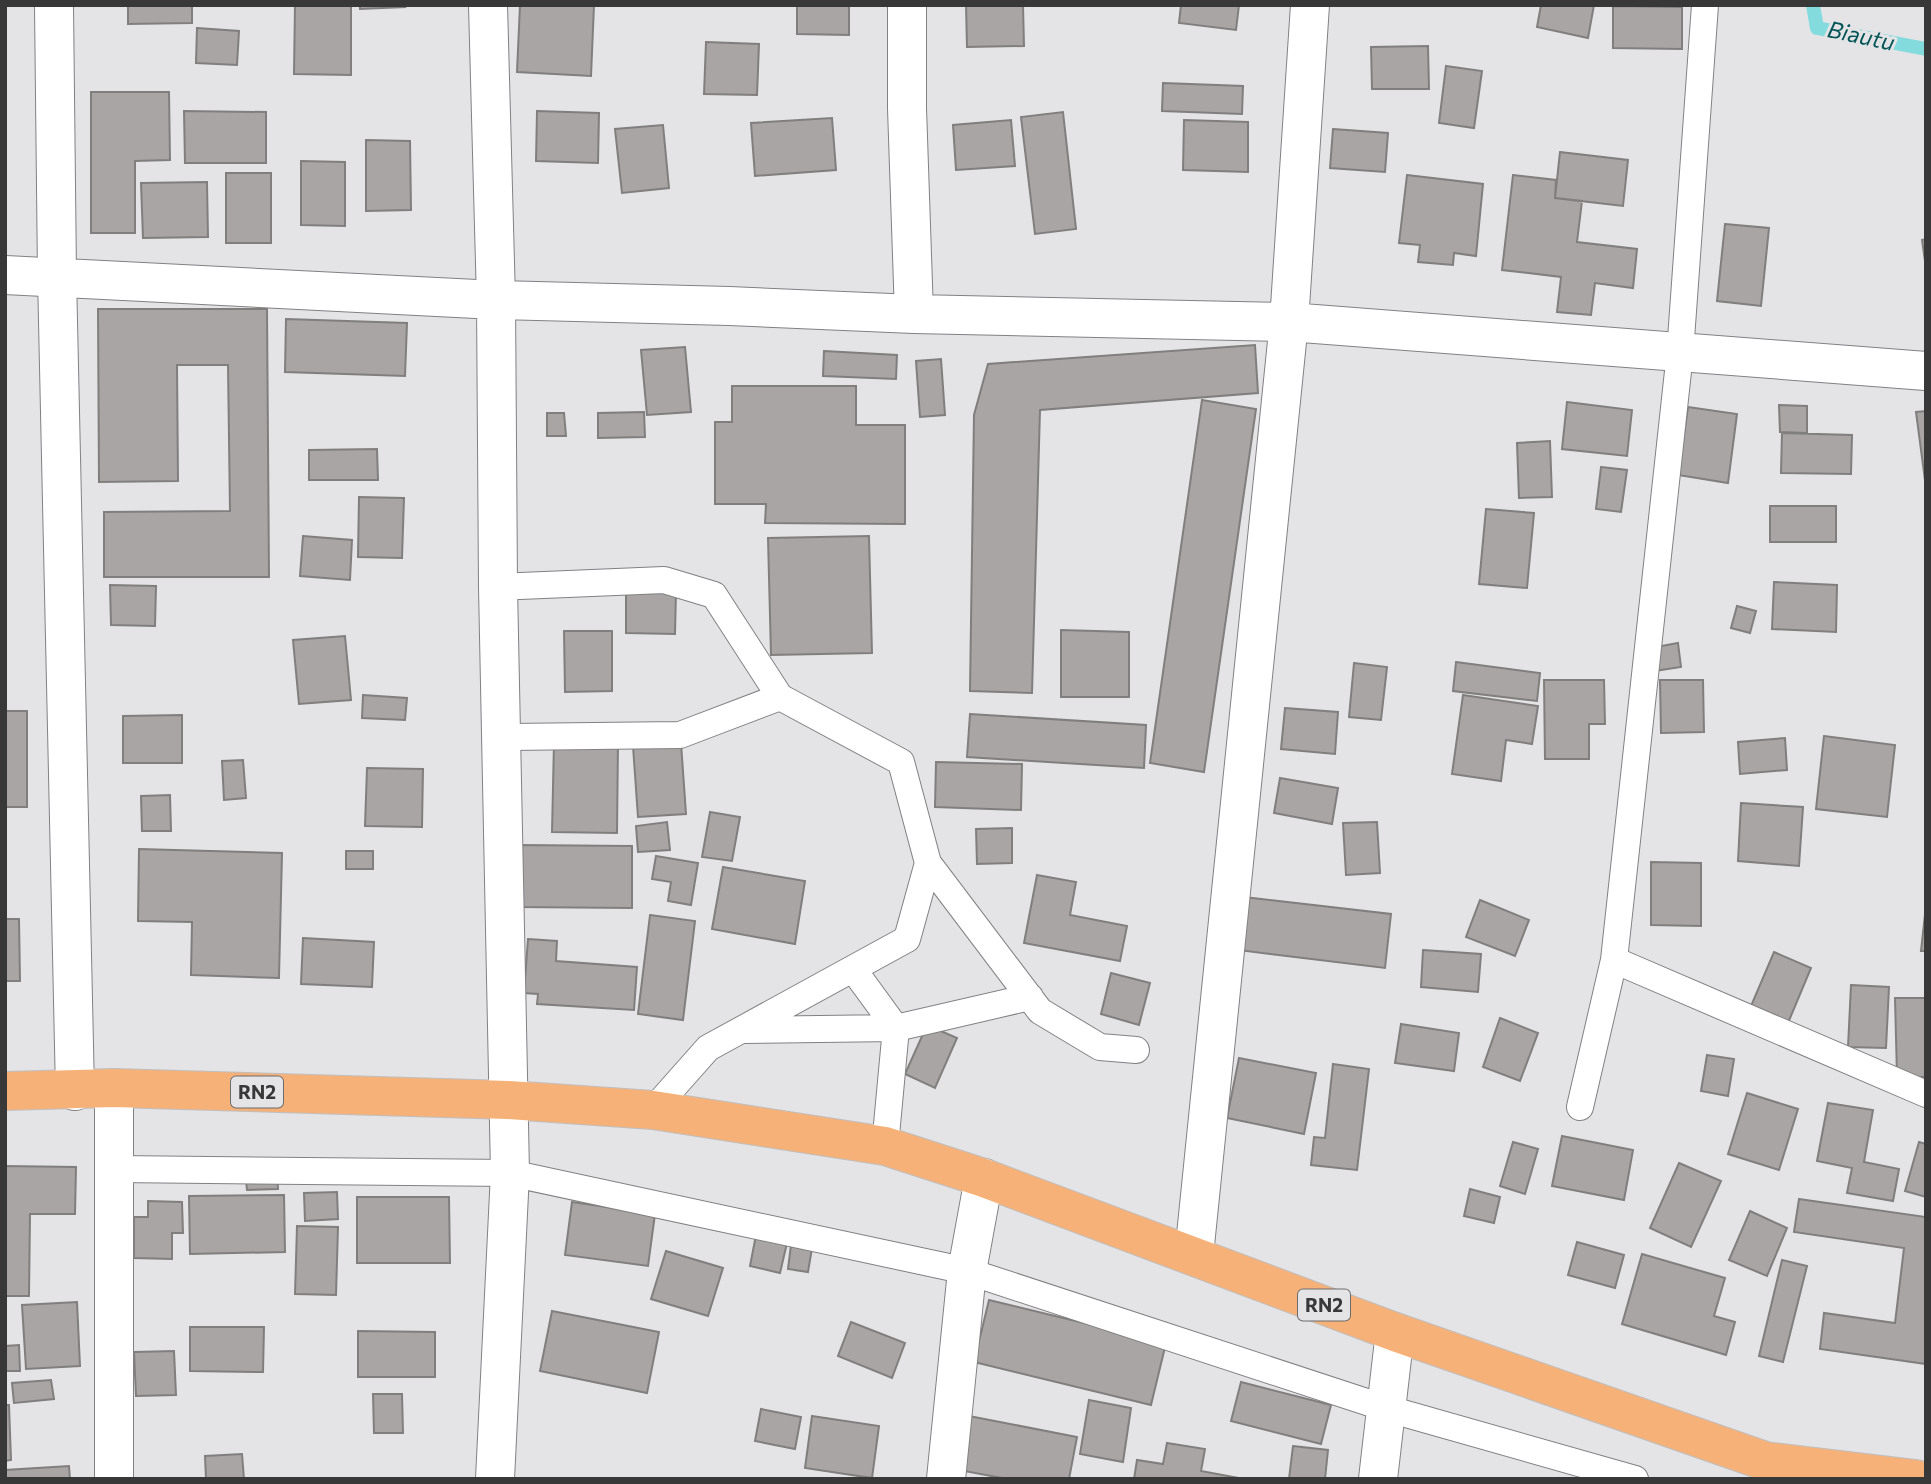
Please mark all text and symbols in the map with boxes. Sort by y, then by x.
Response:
water label: Biautu [1825,14,1897,56]
road number: RN2 [231,1076,283,1108]
road number: RN2 [1298,1289,1350,1320]

